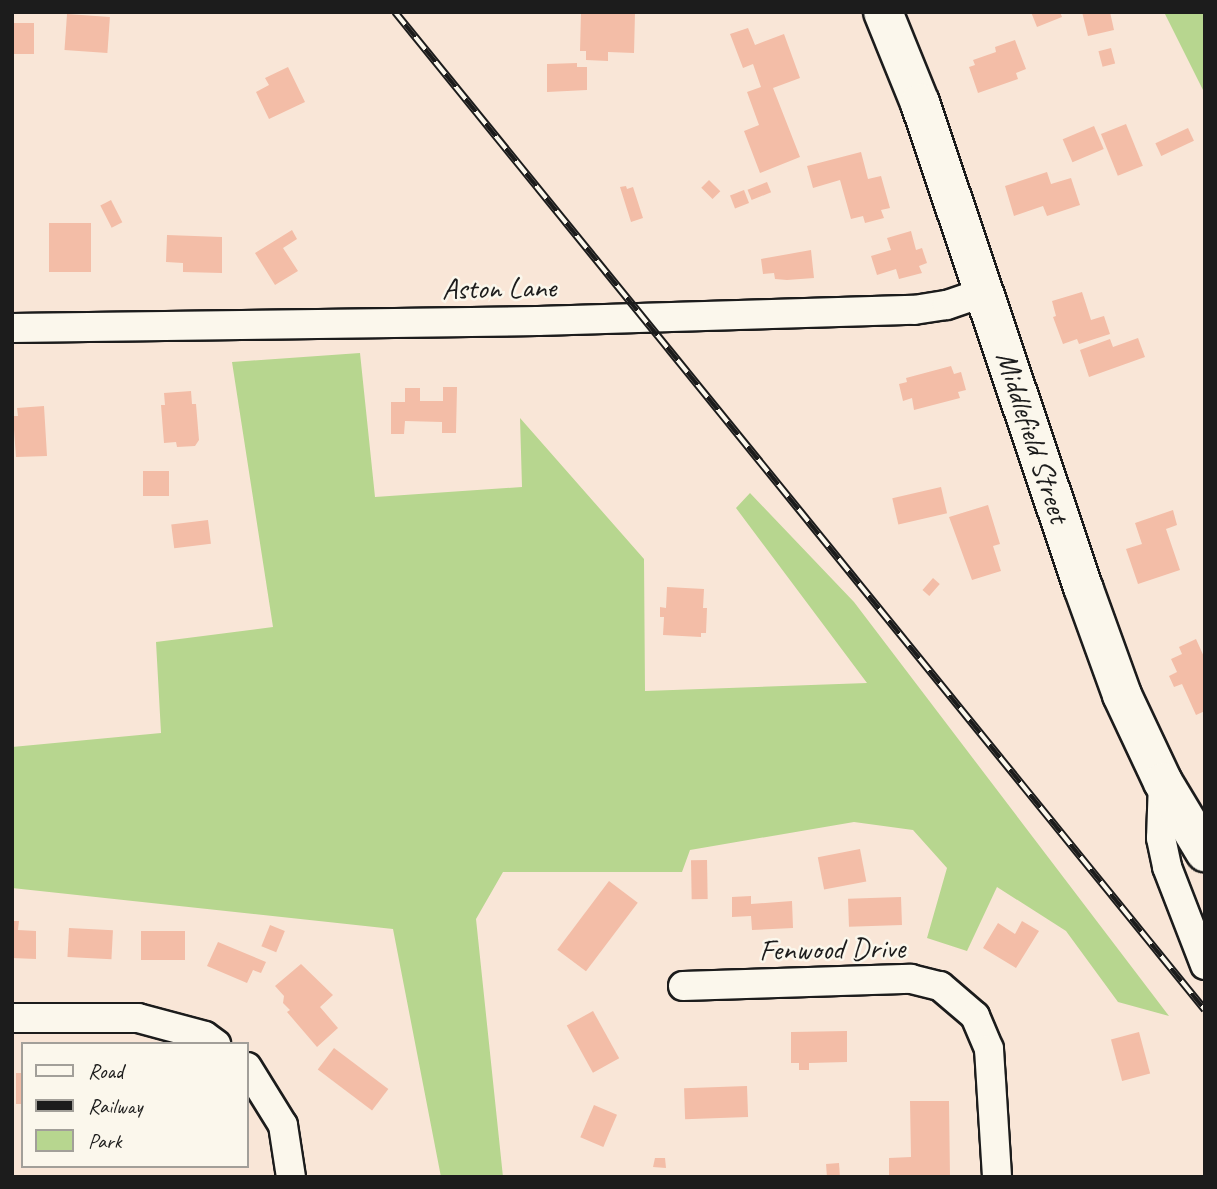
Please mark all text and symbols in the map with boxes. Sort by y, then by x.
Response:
street label: Aston Lane [441,269,557,307]
street label: Middlefield Street [988,346,1078,528]
street label: Fenwood Drive [759,930,905,968]
legend [21,1042,248,1168]
text: Road [88,1058,123,1084]
text: Railway [88,1093,142,1119]
text: Park [88,1128,121,1154]

